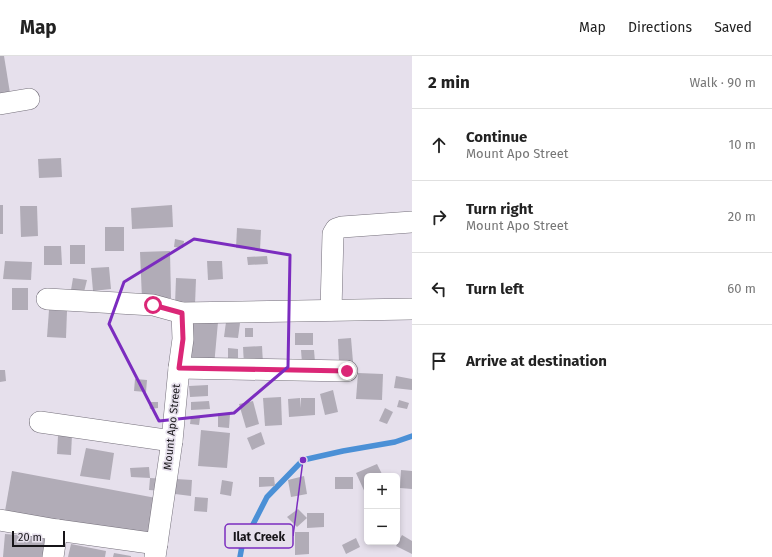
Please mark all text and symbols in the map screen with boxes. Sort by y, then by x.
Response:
text: Map [20,16,57,39]
text: Map [579,19,606,36]
text: Directions [628,19,692,36]
text: Saved [714,19,752,36]
text: 2 min [428,72,470,93]
text: Walk · 90 m [690,75,756,90]
text: Continue [466,128,527,146]
icon: ahead [428,134,450,156]
text: 10 m [729,137,756,152]
text: Mount Apo Street [466,146,569,161]
text: Turn right [466,200,533,218]
icon: right [428,206,450,228]
text: 20 m [728,209,756,224]
text: Mount Apo Street [466,218,569,233]
icon: left [428,278,450,300]
text: Turn left [466,280,524,298]
text: 60 m [727,281,756,296]
route start [144,296,162,314]
icon: arrive [428,350,450,372]
text: Arrive at destination [466,352,607,370]
route end [338,362,356,380]
street label: Mount Apo Street [161,383,183,471]
map controls [364,473,400,545]
button: + [364,473,400,509]
button: − [364,509,400,545]
callout: Ilat Creek [225,524,293,548]
scale bar [12,529,65,548]
text: Ilat Creek [233,530,285,544]
text: 20 m [18,531,42,544]

